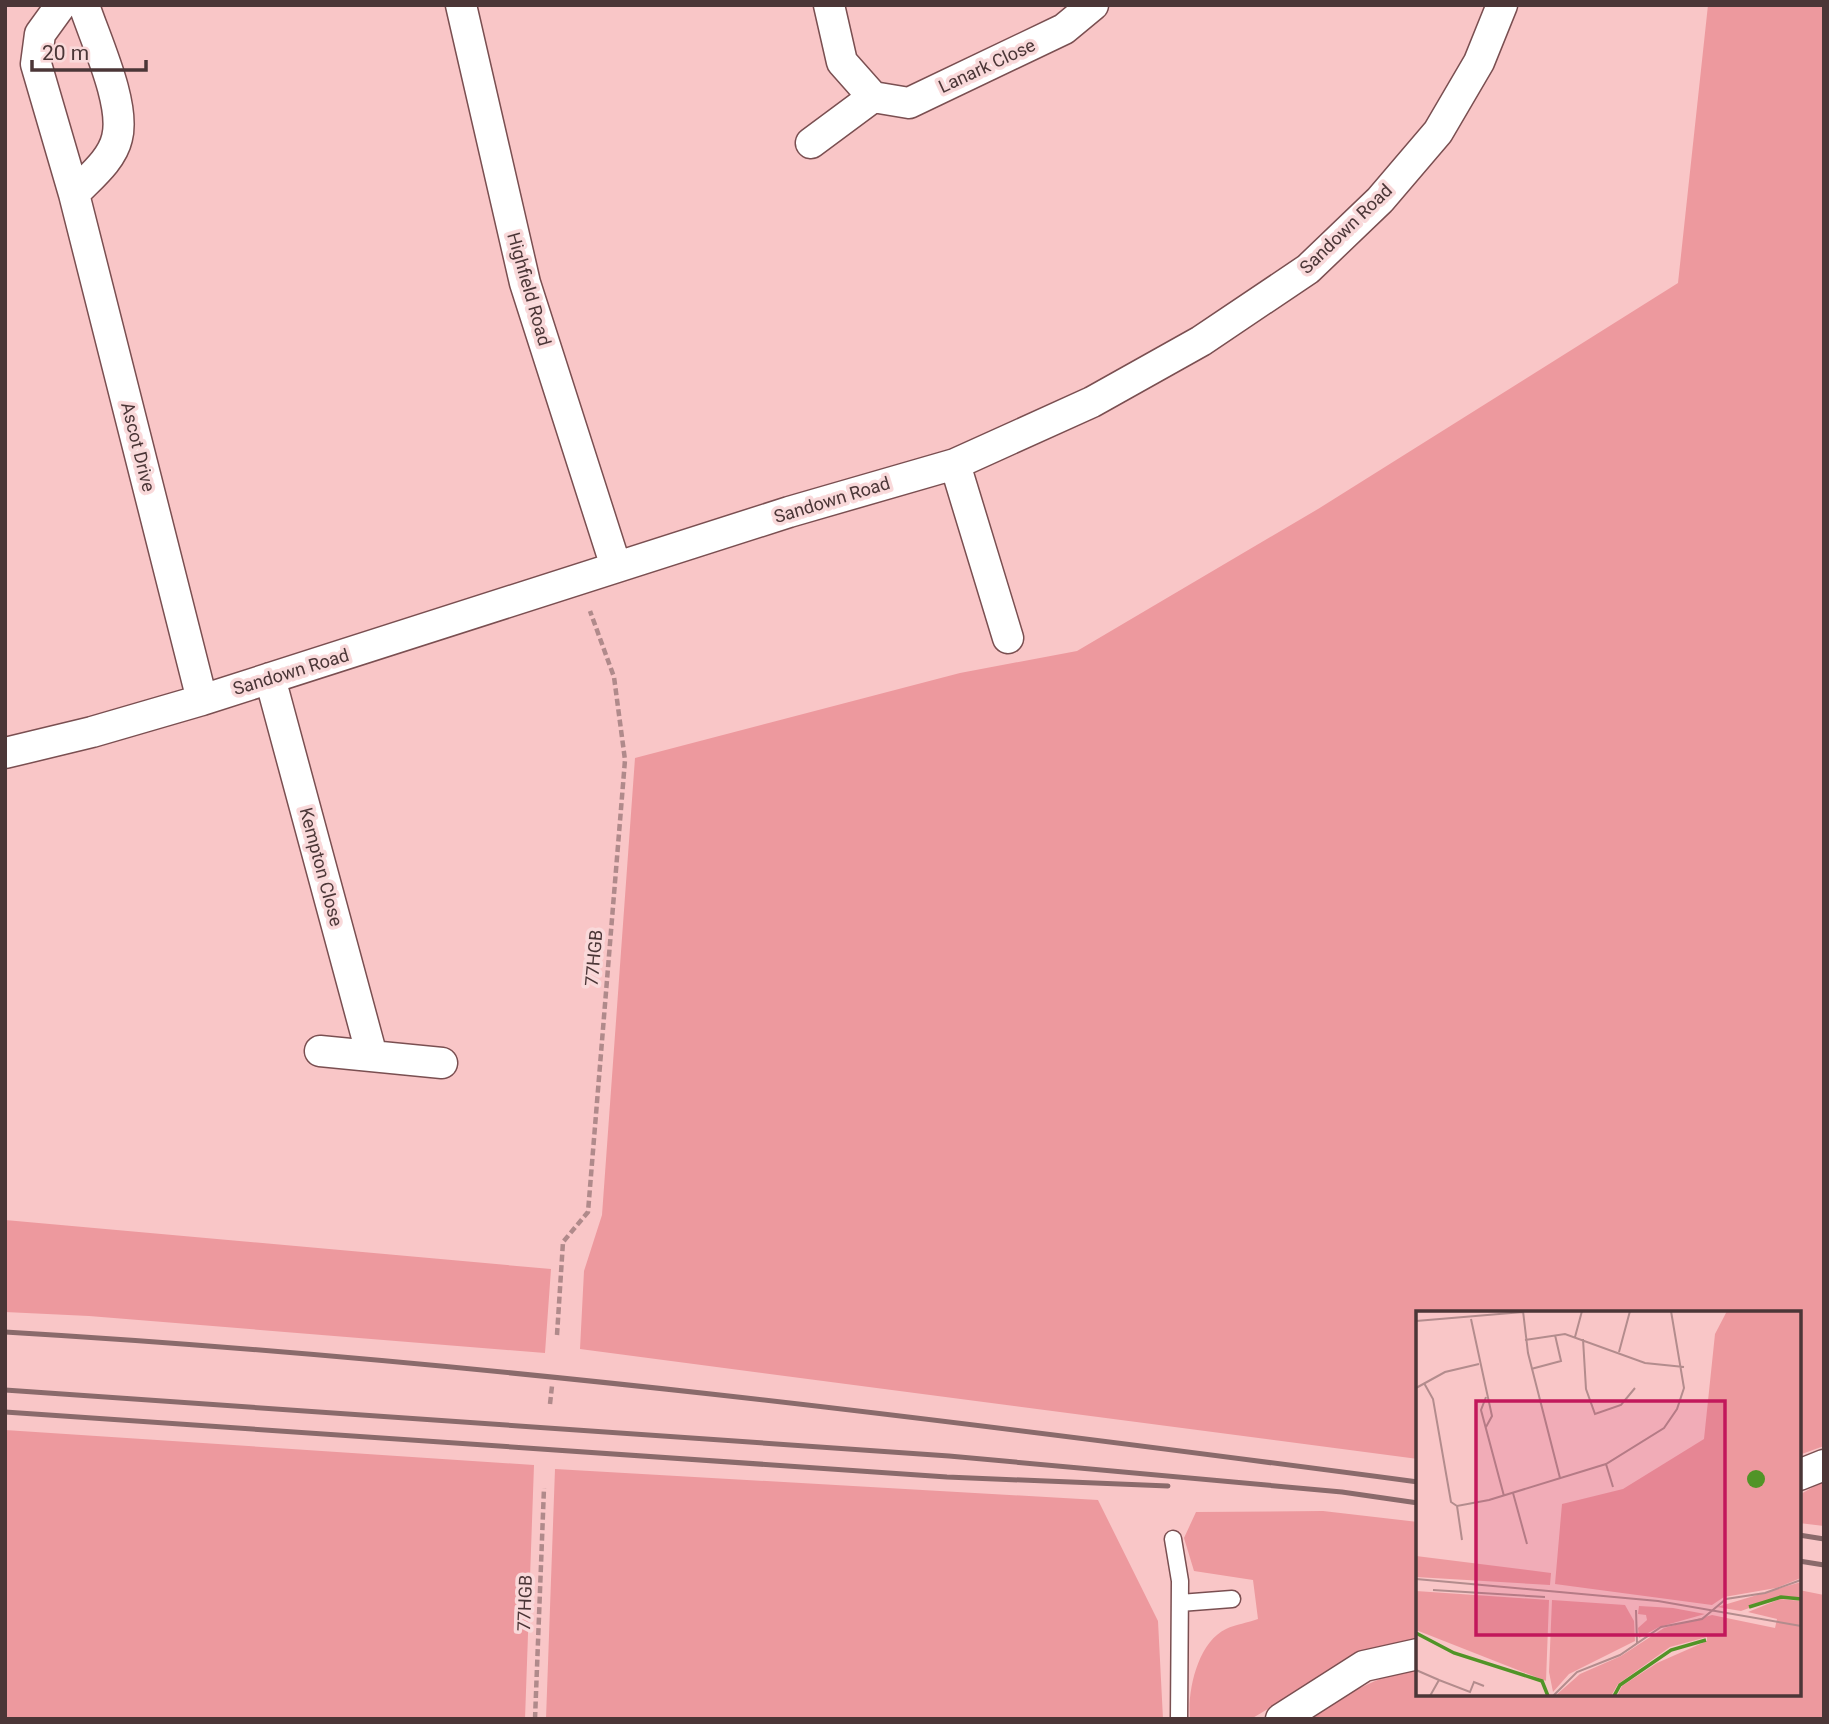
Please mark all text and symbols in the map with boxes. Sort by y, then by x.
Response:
scale bar [32,28,145,72]
street label: Lanark Close [935,34,1038,97]
text: 20 m [42,41,89,65]
street label: Sandown Road [1295,179,1396,278]
street label: Highfield Road [503,230,556,348]
street label: Ascot Drive [117,400,160,494]
street label: Sandown Road [771,472,892,527]
street label: Sandown Road [230,644,351,699]
street label: Kempton Close [296,805,347,929]
street label: 77HGB [581,929,606,987]
inset map [1416,1311,1801,1696]
street label: 77HGB [513,1574,536,1632]

